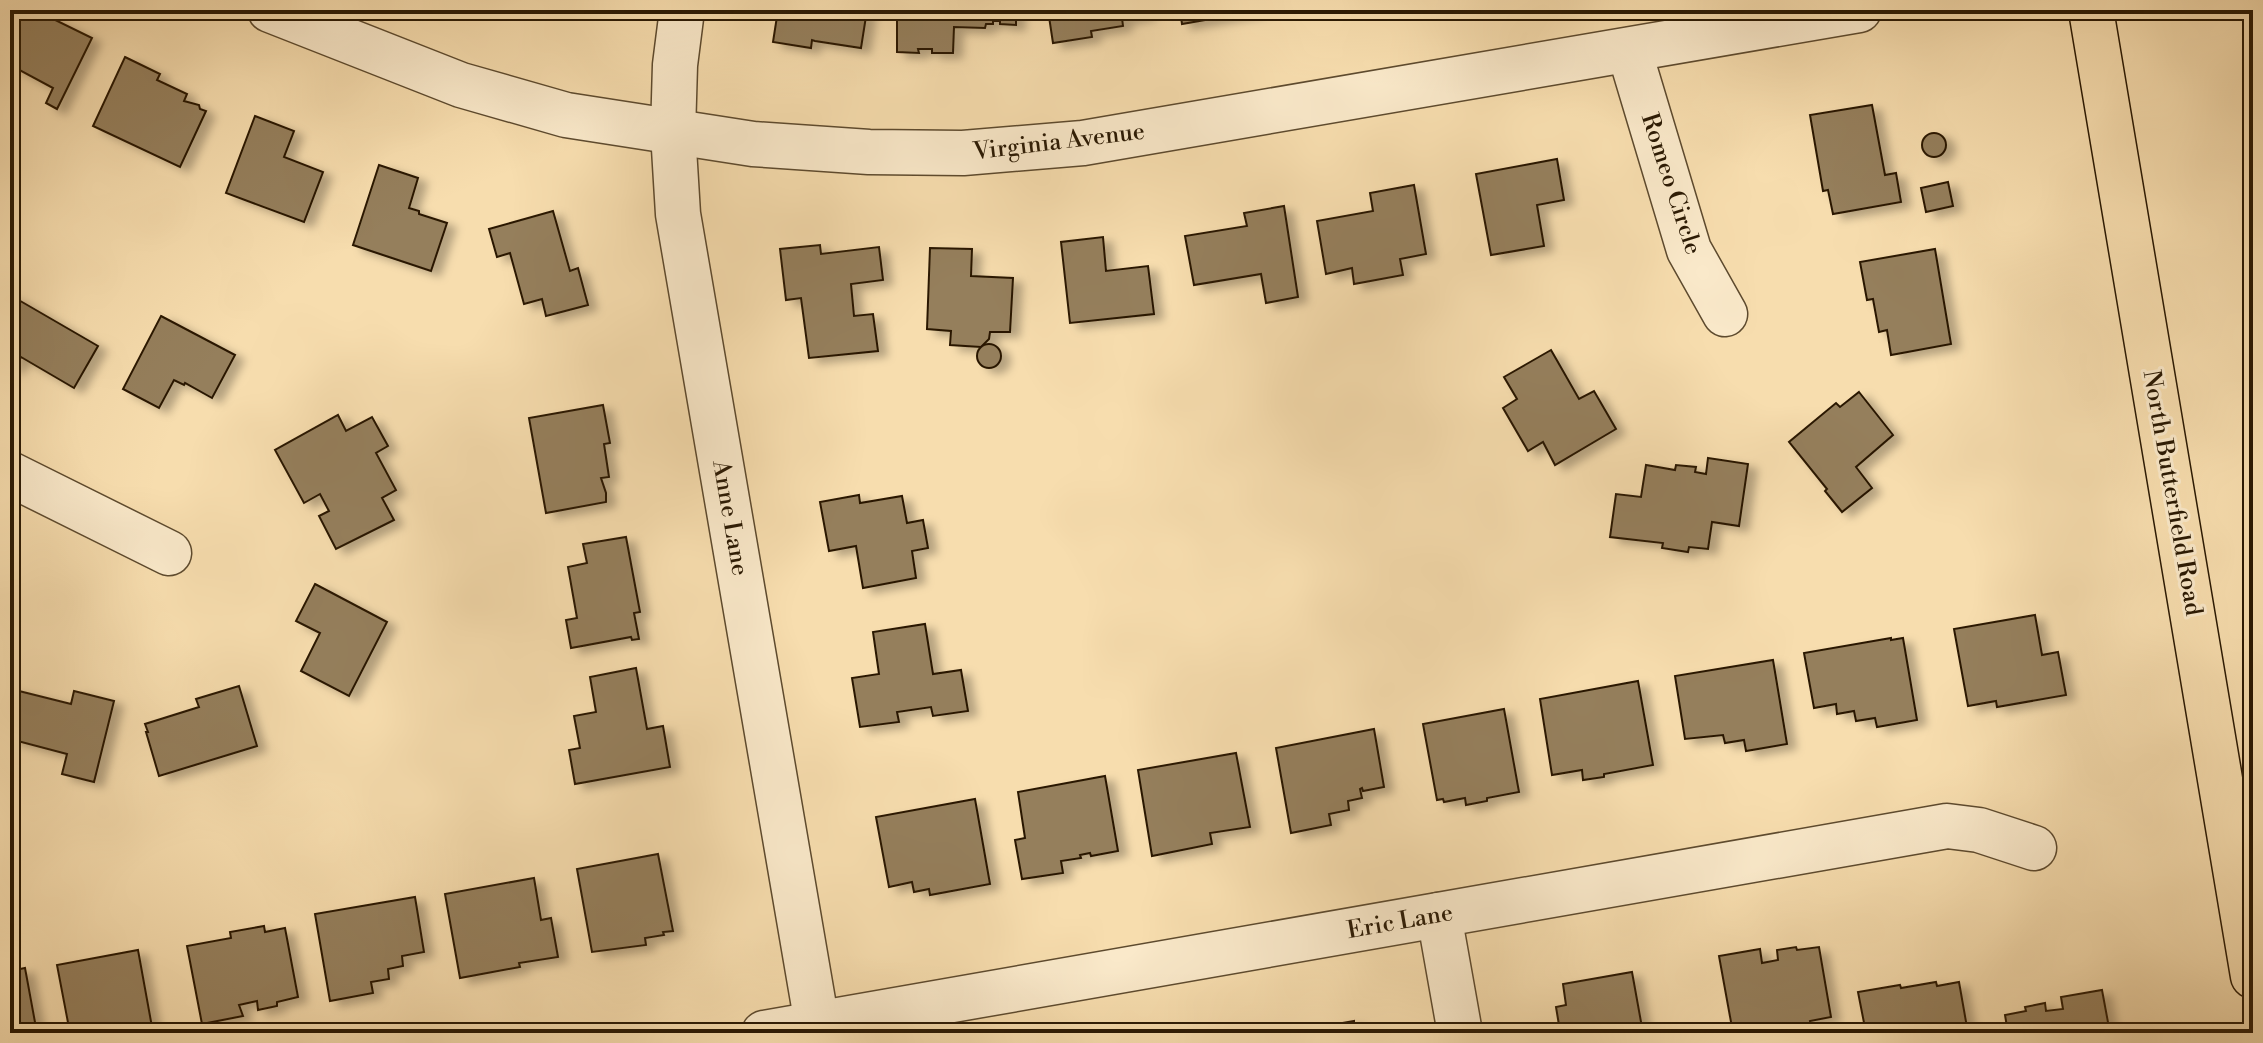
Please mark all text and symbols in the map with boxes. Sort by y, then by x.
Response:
street label: Romeo Circle [1634,109,1708,259]
street label: Virginia Avenue [970,117,1147,168]
street label: North Butterfield Road [2136,368,2208,618]
street label: Anne Lane [705,457,755,578]
street label: Eric Lane [1345,898,1455,946]

